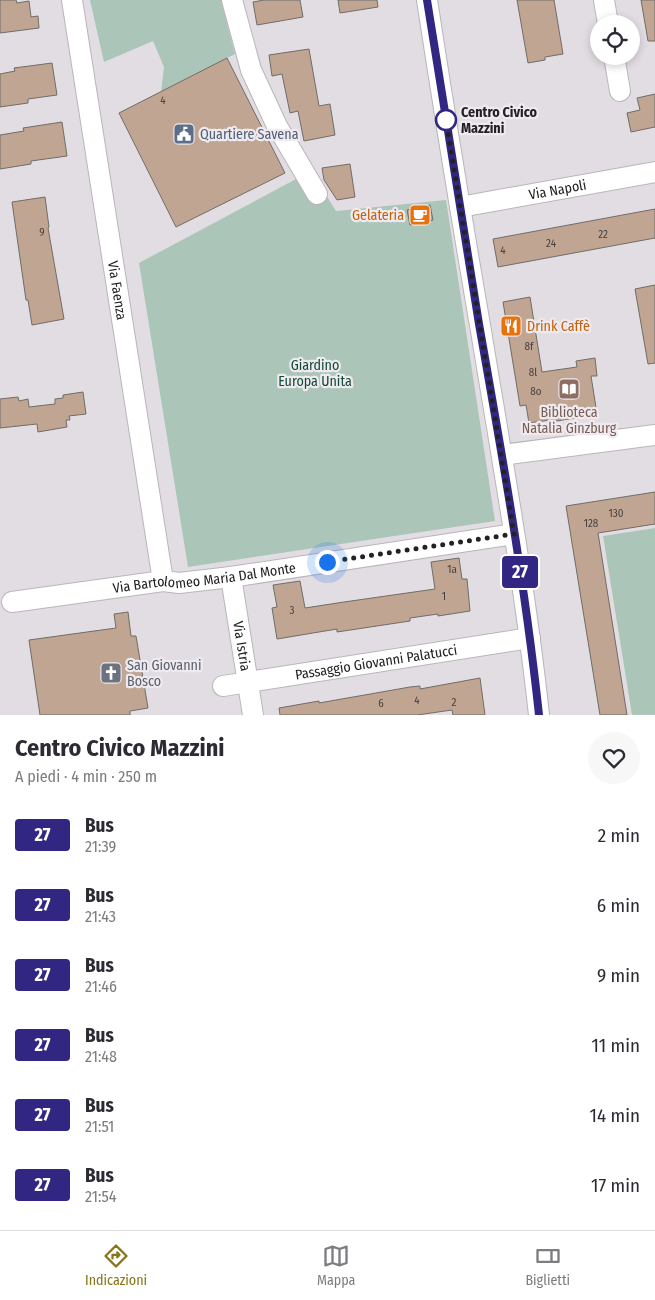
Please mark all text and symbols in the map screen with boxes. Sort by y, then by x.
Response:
map controls [590,15,640,65]
button: locate [590,15,640,65]
house number: 4 [160,94,166,107]
place label: Centro Civico Mazzini [461,104,538,137]
marker: Centro Civico Mazzini [435,109,457,131]
public building icon: Quartiere Savena [172,122,196,146]
place label: Quartiere Savena [200,126,299,143]
street label: Via Napoli [527,176,588,203]
cafe icon: Gelateria [408,203,432,227]
place label: Gelateria [352,207,404,224]
house number: 9 [39,226,45,239]
house number: 22 [598,228,608,241]
house number: 24 [546,237,557,250]
house number: 4 [500,244,506,257]
street label: Via Faenza [104,260,131,321]
restaurant icon: Drink Caffè [499,314,523,338]
place label: Drink Caffè [527,318,590,335]
house number: 8f [525,340,534,353]
park label: Giardino Europa Unita [278,357,352,390]
house number: 8l [529,366,537,379]
library icon: Biblioteca Natalia Ginzburg [557,377,581,401]
house number: 8o [530,385,542,398]
place label: Biblioteca Natalia Ginzburg [522,404,617,437]
house number: 130 [609,507,624,520]
house number: 128 [584,517,599,530]
your location [315,550,340,575]
line badge: 27 [498,556,542,588]
street label: Via Bartolomeo Maria Dal Monte [112,559,297,596]
text: 27 [512,561,528,583]
house number: 1a [447,563,457,576]
house number: 1 [442,590,446,603]
house number: 3 [290,604,295,617]
street label: Via Istria [230,620,254,672]
street label: Passaggio Giovanni Palatucci [294,641,458,683]
place label: San Giovanni Bosco [127,657,202,690]
church icon: San Giovanni Bosco [99,661,123,685]
house number: 4 [414,694,420,707]
house number: 2 [452,696,457,709]
house number: 6 [378,697,384,710]
button: heart [588,732,640,784]
text: Centro Civico Mazzini [15,734,225,762]
text: A piedi · 4 min · 250 m [15,767,157,786]
text: Bus [85,814,114,837]
text: 27 [35,824,50,846]
text: 2 min [598,824,640,847]
text: 21:39 [85,837,116,856]
text: Bus [85,884,114,907]
text: 27 [35,894,50,916]
text: 6 min [597,894,640,917]
text: 21:43 [85,907,116,926]
text: Bus [85,954,114,977]
text: 27 [35,964,50,986]
text: 9 min [597,964,640,987]
text: 21:46 [85,977,117,996]
text: Bus [85,1024,114,1047]
text: 27 [35,1034,50,1056]
text: 11 min [592,1034,640,1057]
text: 21:48 [85,1047,117,1066]
text: Bus [85,1094,114,1117]
text: 27 [35,1104,50,1126]
text: 14 min [590,1104,640,1127]
text: 21:51 [85,1117,114,1136]
text: Bus [85,1164,114,1187]
text: 27 [35,1174,50,1196]
text: 17 min [591,1174,640,1197]
text: 21:54 [85,1187,117,1206]
tab: Indicazioni [85,1242,147,1289]
tab: Mappa [317,1242,355,1289]
tab: Biglietti [525,1242,570,1289]

